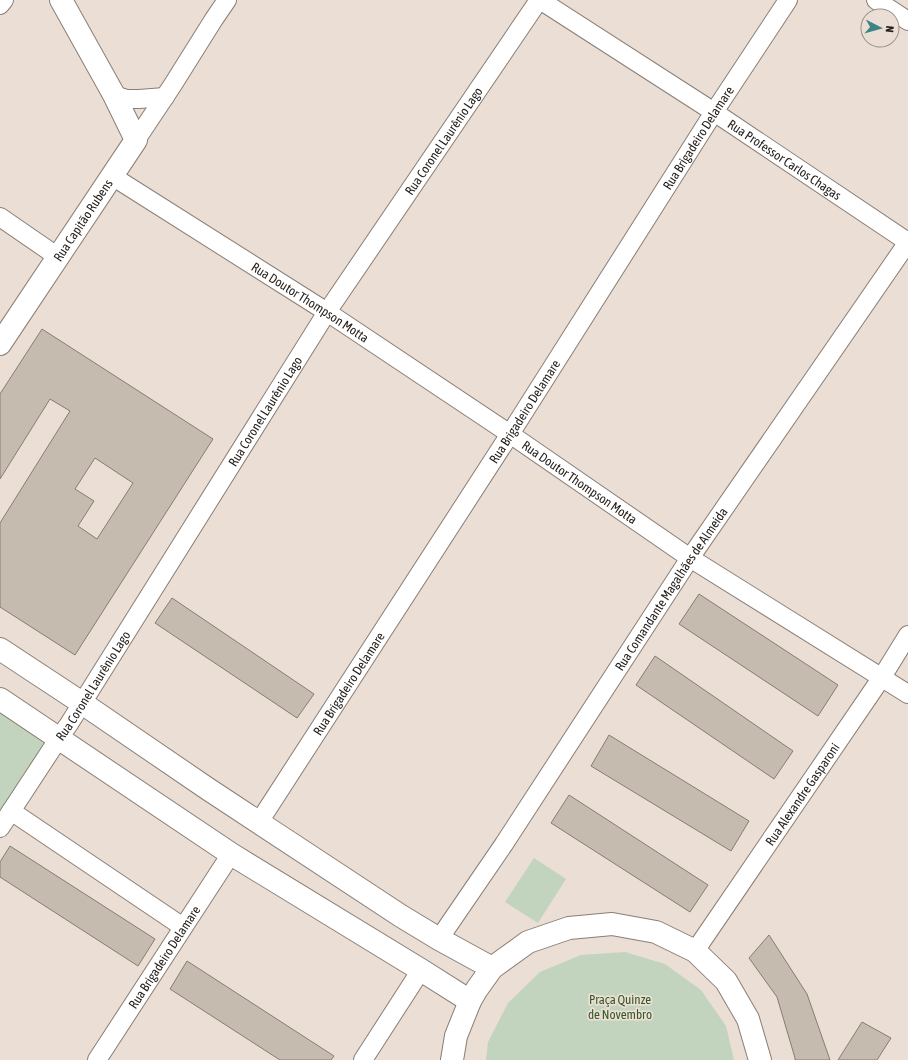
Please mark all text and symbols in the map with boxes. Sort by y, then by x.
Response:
north arrow [860,8,900,48]
text: N [884,25,896,33]
street label: Rua Brigadeiro Delamare [660,83,737,192]
street label: Rua Coronel Laurênio Lago [402,84,486,198]
street label: Rua Professor Carlos Chagas [725,116,844,203]
street label: Rua Capitão Rubens [50,176,116,264]
street label: Rua Doutor Thompson Motta [249,259,371,346]
street label: Rua Coronel Laurênio Lago [225,354,305,469]
street label: Rua Brigadeiro Delamare [486,357,563,466]
street label: Rua Doutor Thompson Motta [519,438,640,527]
street label: Rua Comandante Magalhães de Almeida [612,505,731,674]
street label: Rua Coronel Laurênio Lago [53,628,133,744]
street label: Rua Brigadeiro Delamare [310,629,388,738]
street label: Rua Alexandre Gasparoni [762,740,843,848]
street label: Rua Brigadeiro Delamare [126,903,203,1011]
park label: Praça Quinze de Novembro [588,992,652,1022]

